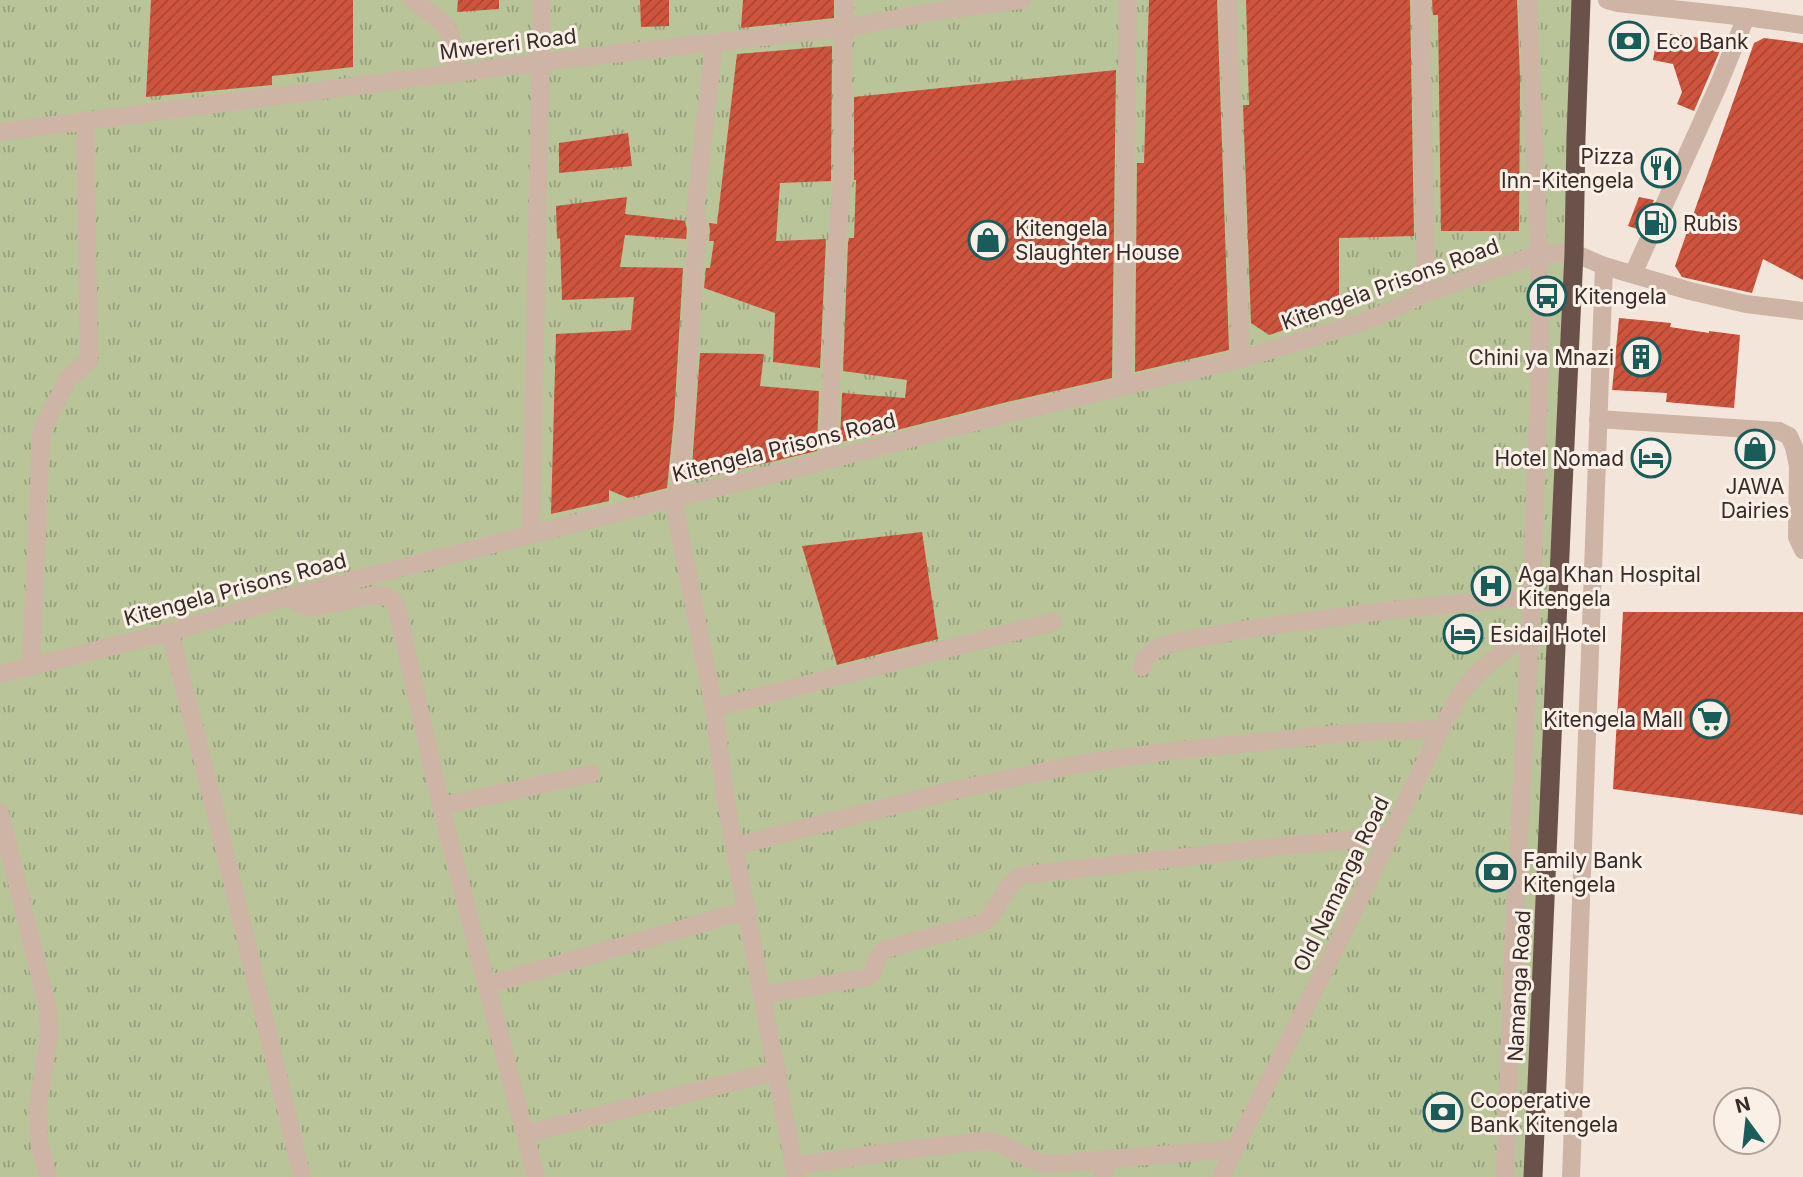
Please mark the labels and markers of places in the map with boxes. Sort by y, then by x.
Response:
bank icon: Eco Bank [1608,20,1650,62]
place label: Eco Bank [1656,29,1749,54]
place label: Pizza Inn-Kitengela [1501,144,1634,193]
restaurant icon: Pizza Inn-Kitengela [1640,147,1682,189]
fuel station icon: Rubis [1635,202,1677,244]
place label: Rubis [1683,211,1738,236]
place label: Kitengela Slaughter House [1015,216,1180,265]
shop icon: Kitengela Slaughter House [967,219,1009,261]
bus stop icon: Kitengela [1526,275,1568,317]
place label: Kitengela [1574,284,1667,309]
building icon: Chini ya Mnazi [1620,336,1662,378]
place label: Chini ya Mnazi [1469,345,1614,370]
shop icon: JAWA Dairies [1734,428,1776,470]
hotel icon: Hotel Nomad [1630,437,1672,479]
place label: Hotel Nomad [1494,446,1624,471]
place label: JAWA Dairies [1721,474,1789,523]
place label: Aga Khan Hospital Kitengela [1518,562,1701,611]
hospital icon: Aga Khan Hospital Kitengela [1470,565,1512,607]
hotel icon: Esidai Hotel [1442,613,1484,655]
place label: Esidai Hotel [1490,622,1607,647]
supermarket icon: Kitengela Mall [1689,698,1731,740]
place label: Kitengela Mall [1543,707,1683,732]
place label: Family Bank Kitengela [1523,848,1643,897]
bank icon: Family Bank Kitengela [1475,851,1517,893]
place label: Cooperative Bank Kitengela [1470,1088,1618,1137]
bank icon: Cooperative Bank Kitengela [1422,1091,1464,1133]

